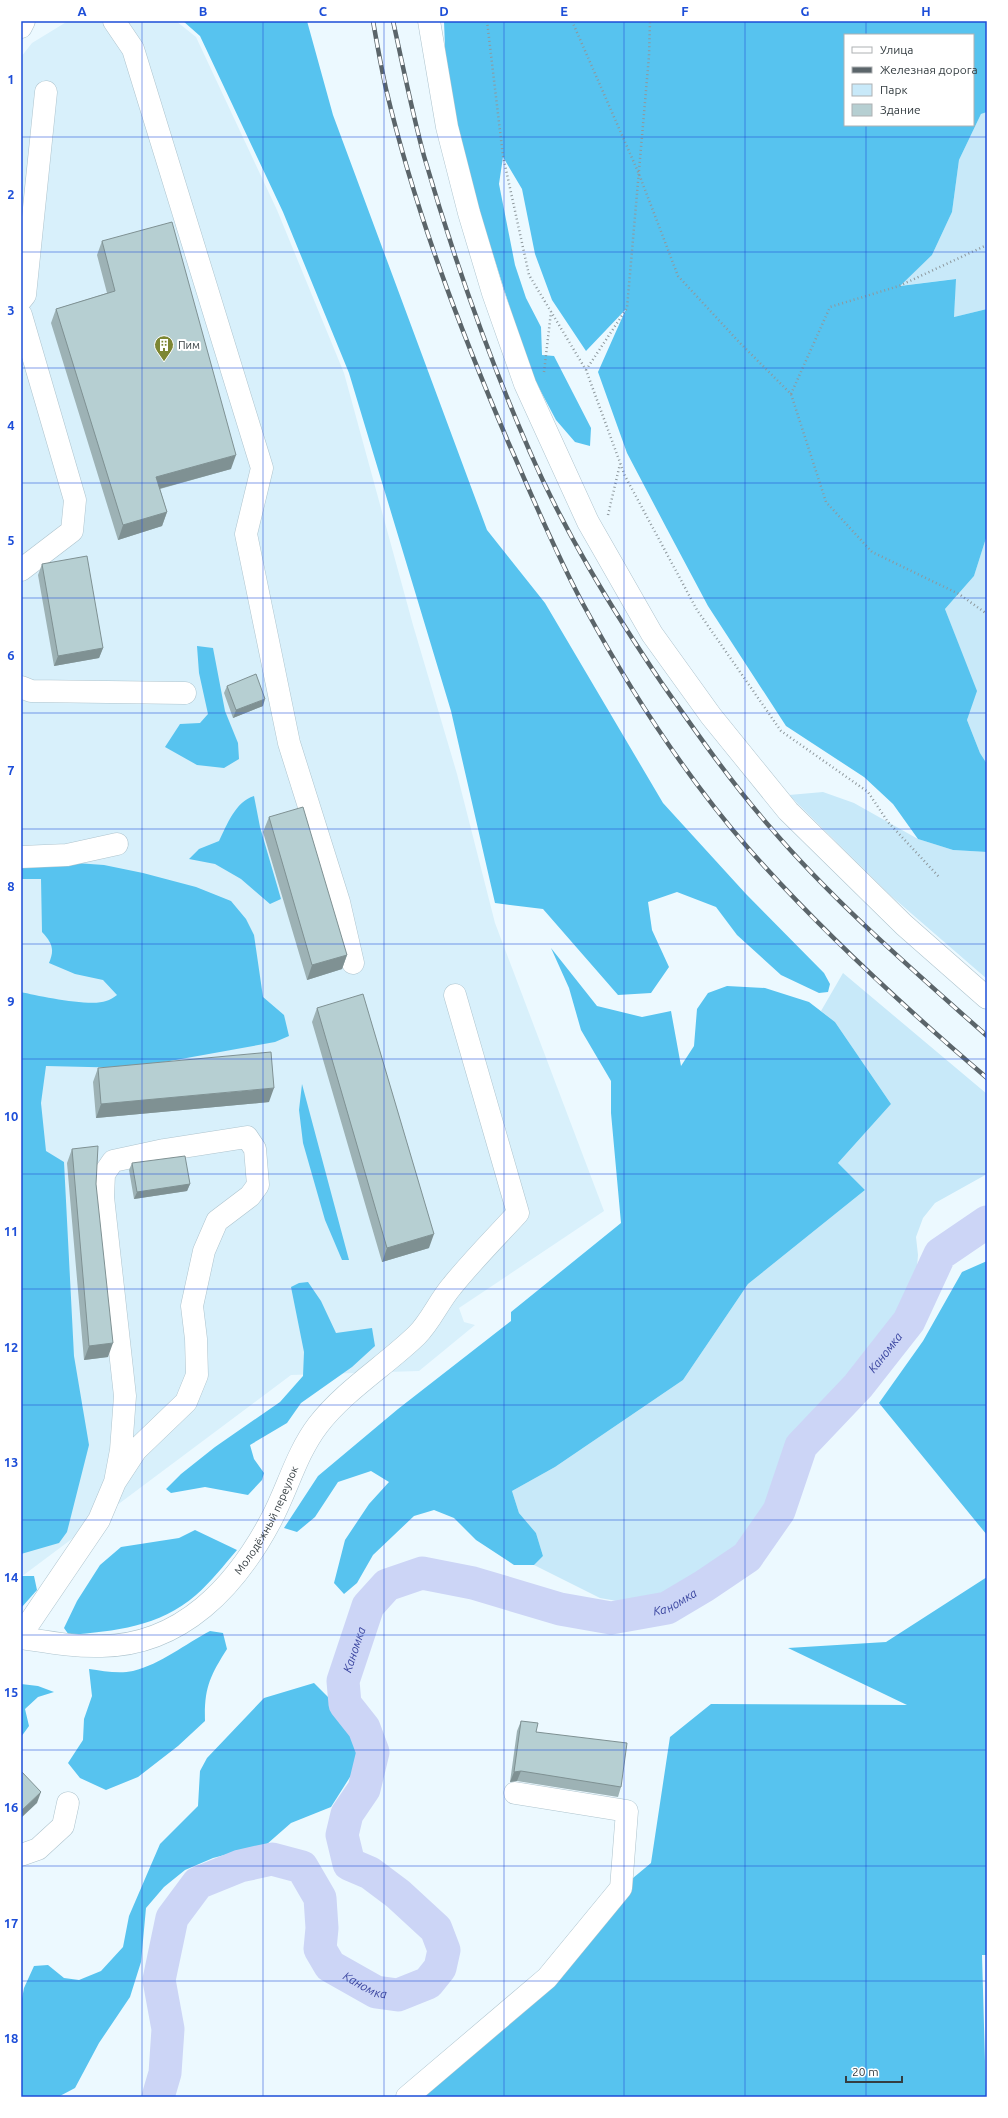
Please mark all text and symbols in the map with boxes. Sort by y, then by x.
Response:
text: A [77,4,87,18]
text: B [199,4,208,18]
text: C [319,4,328,18]
text: D [439,4,449,18]
text: E [560,4,568,18]
text: F [681,4,689,18]
text: G [801,4,810,18]
text: H [921,4,931,18]
legend [844,34,974,126]
text: Улица [880,43,913,56]
text: Железная дорога [880,63,978,76]
text: 1 [7,72,15,86]
text: Парк [880,83,908,96]
text: Здание [880,103,921,116]
text: 2 [7,187,15,201]
text: 3 [7,303,15,317]
building icon: Пим [153,334,175,362]
place label: Пим [178,339,200,351]
text: 4 [7,418,15,432]
text: 5 [7,533,15,547]
text: 6 [7,648,15,662]
text: 7 [7,763,15,777]
text: 8 [7,879,15,893]
text: 9 [7,994,15,1008]
text: 10 [4,1109,18,1123]
text: 11 [4,1224,18,1238]
water label: Каномка [865,1329,905,1375]
text: 12 [4,1340,18,1354]
text: 13 [4,1455,18,1469]
street label: Молодёжный переулок [232,1464,300,1577]
text: 14 [4,1570,18,1584]
water label: Каномка [652,1585,699,1617]
water label: Каномка [340,1625,367,1674]
text: 15 [4,1685,18,1699]
text: 16 [4,1800,18,1814]
text: 17 [4,1916,18,1930]
water label: Каномка [341,1969,388,2000]
text: 18 [4,2031,18,2045]
scale bar [846,2058,902,2084]
text: 20 m [852,2065,879,2078]

